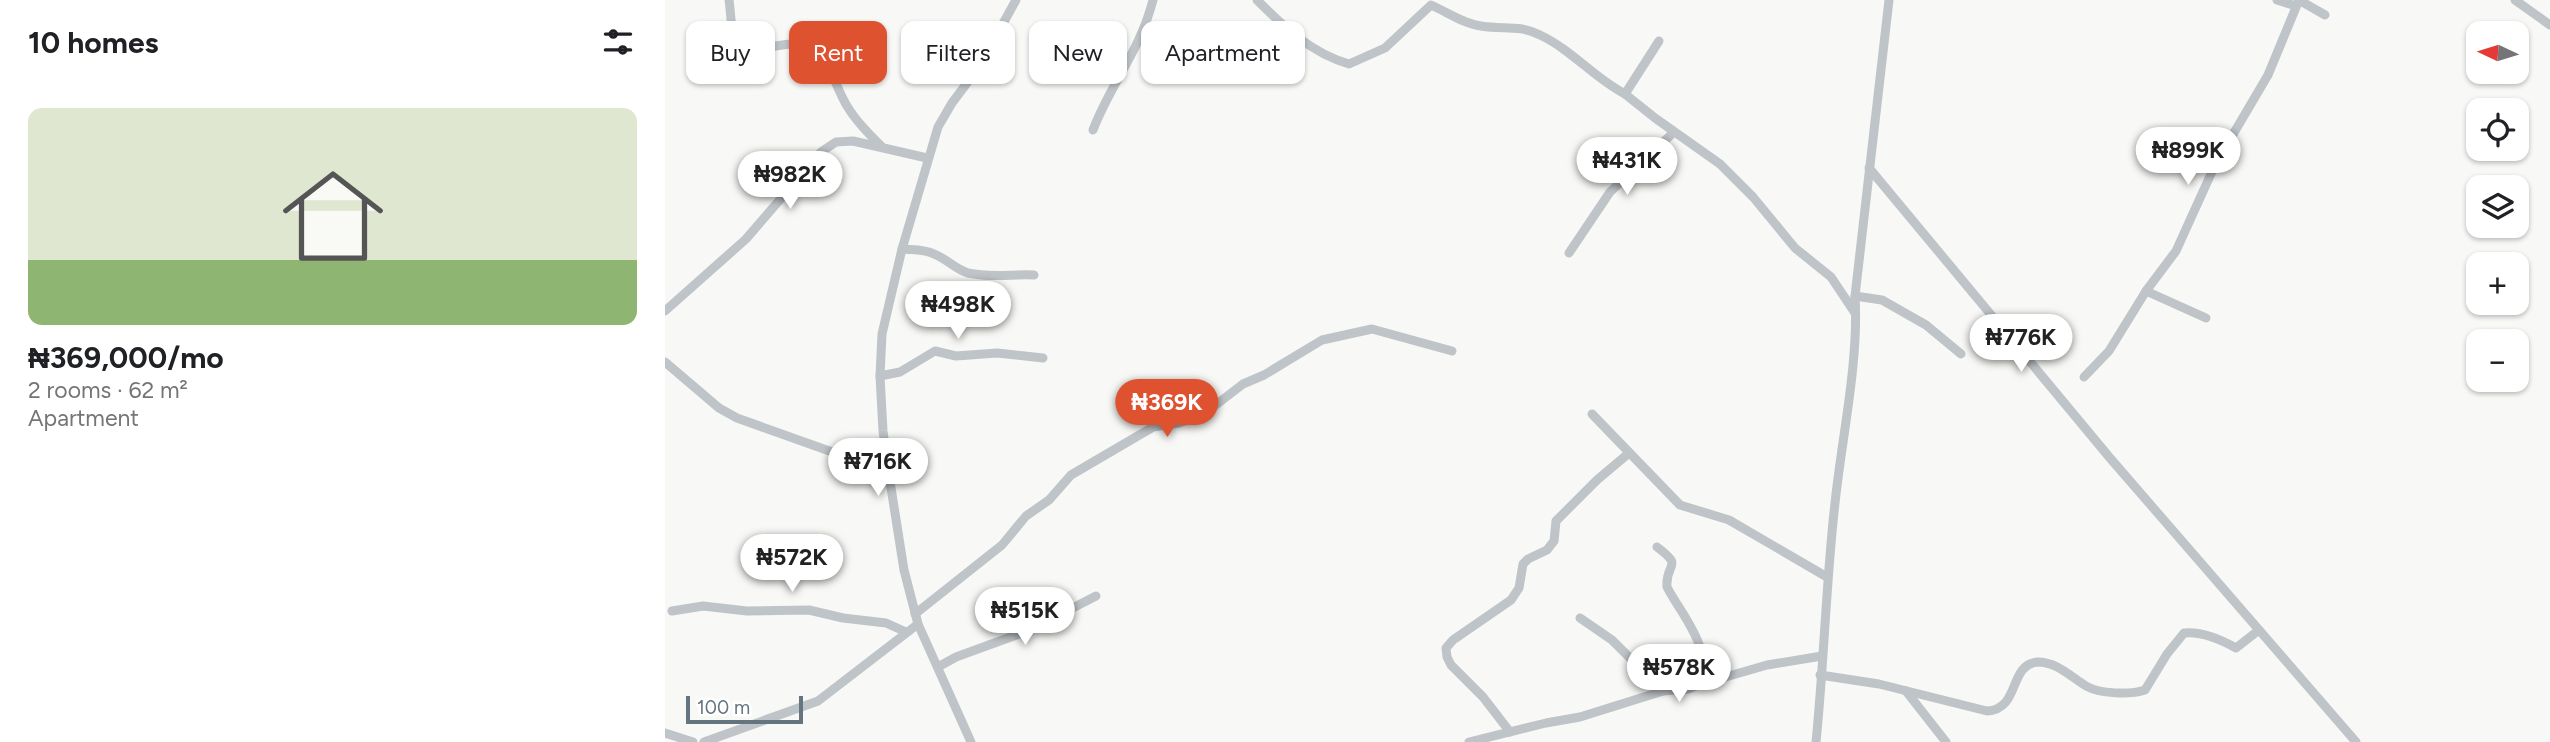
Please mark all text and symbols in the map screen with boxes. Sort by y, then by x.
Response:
chip: Buy [686,21,775,84]
chip: Rent [789,21,887,84]
chip: Filters [901,21,1015,84]
chip: New [1029,21,1127,84]
chip: Apartment [1141,21,1305,84]
north arrow [2466,21,2529,84]
map controls [2466,21,2529,392]
icon: filters [599,23,637,61]
text: 10 homes [28,24,159,61]
button: locate [2466,98,2529,161]
pin: ₦899K [2139,128,2237,187]
text: ₦899K [2152,136,2224,164]
pin: ₦431K [1578,138,1676,197]
text: ₦431K [1593,146,1661,174]
pin: ₦982K [741,152,839,211]
icon: home [270,153,396,279]
text: ₦982K [754,160,826,188]
button: layers [2466,175,2529,238]
button: + [2466,252,2529,315]
pin: ₦498K [909,282,1007,341]
text: ₦498K [921,290,995,318]
pin: ₦776K [1972,314,2070,374]
text: ₦776K [1986,323,2056,351]
button: − [2466,329,2529,392]
text: ₦369,000/mo [28,339,224,376]
text: 2 rooms · 62 m² [28,376,188,404]
pin: ₦369K [1118,380,1216,439]
text: ₦369K [1131,388,1203,416]
text: Apartment [28,404,139,432]
pin: ₦716K [829,438,927,498]
text: ₦716K [844,447,912,475]
pin: ₦572K [743,534,841,594]
text: ₦572K [756,543,828,571]
pin: ₦515K [976,588,1074,647]
text: ₦515K [991,596,1059,624]
pin: ₦578K [1630,644,1728,704]
text: ₦578K [1643,653,1715,681]
scale bar [686,693,803,725]
text: 100 m [697,696,750,719]

